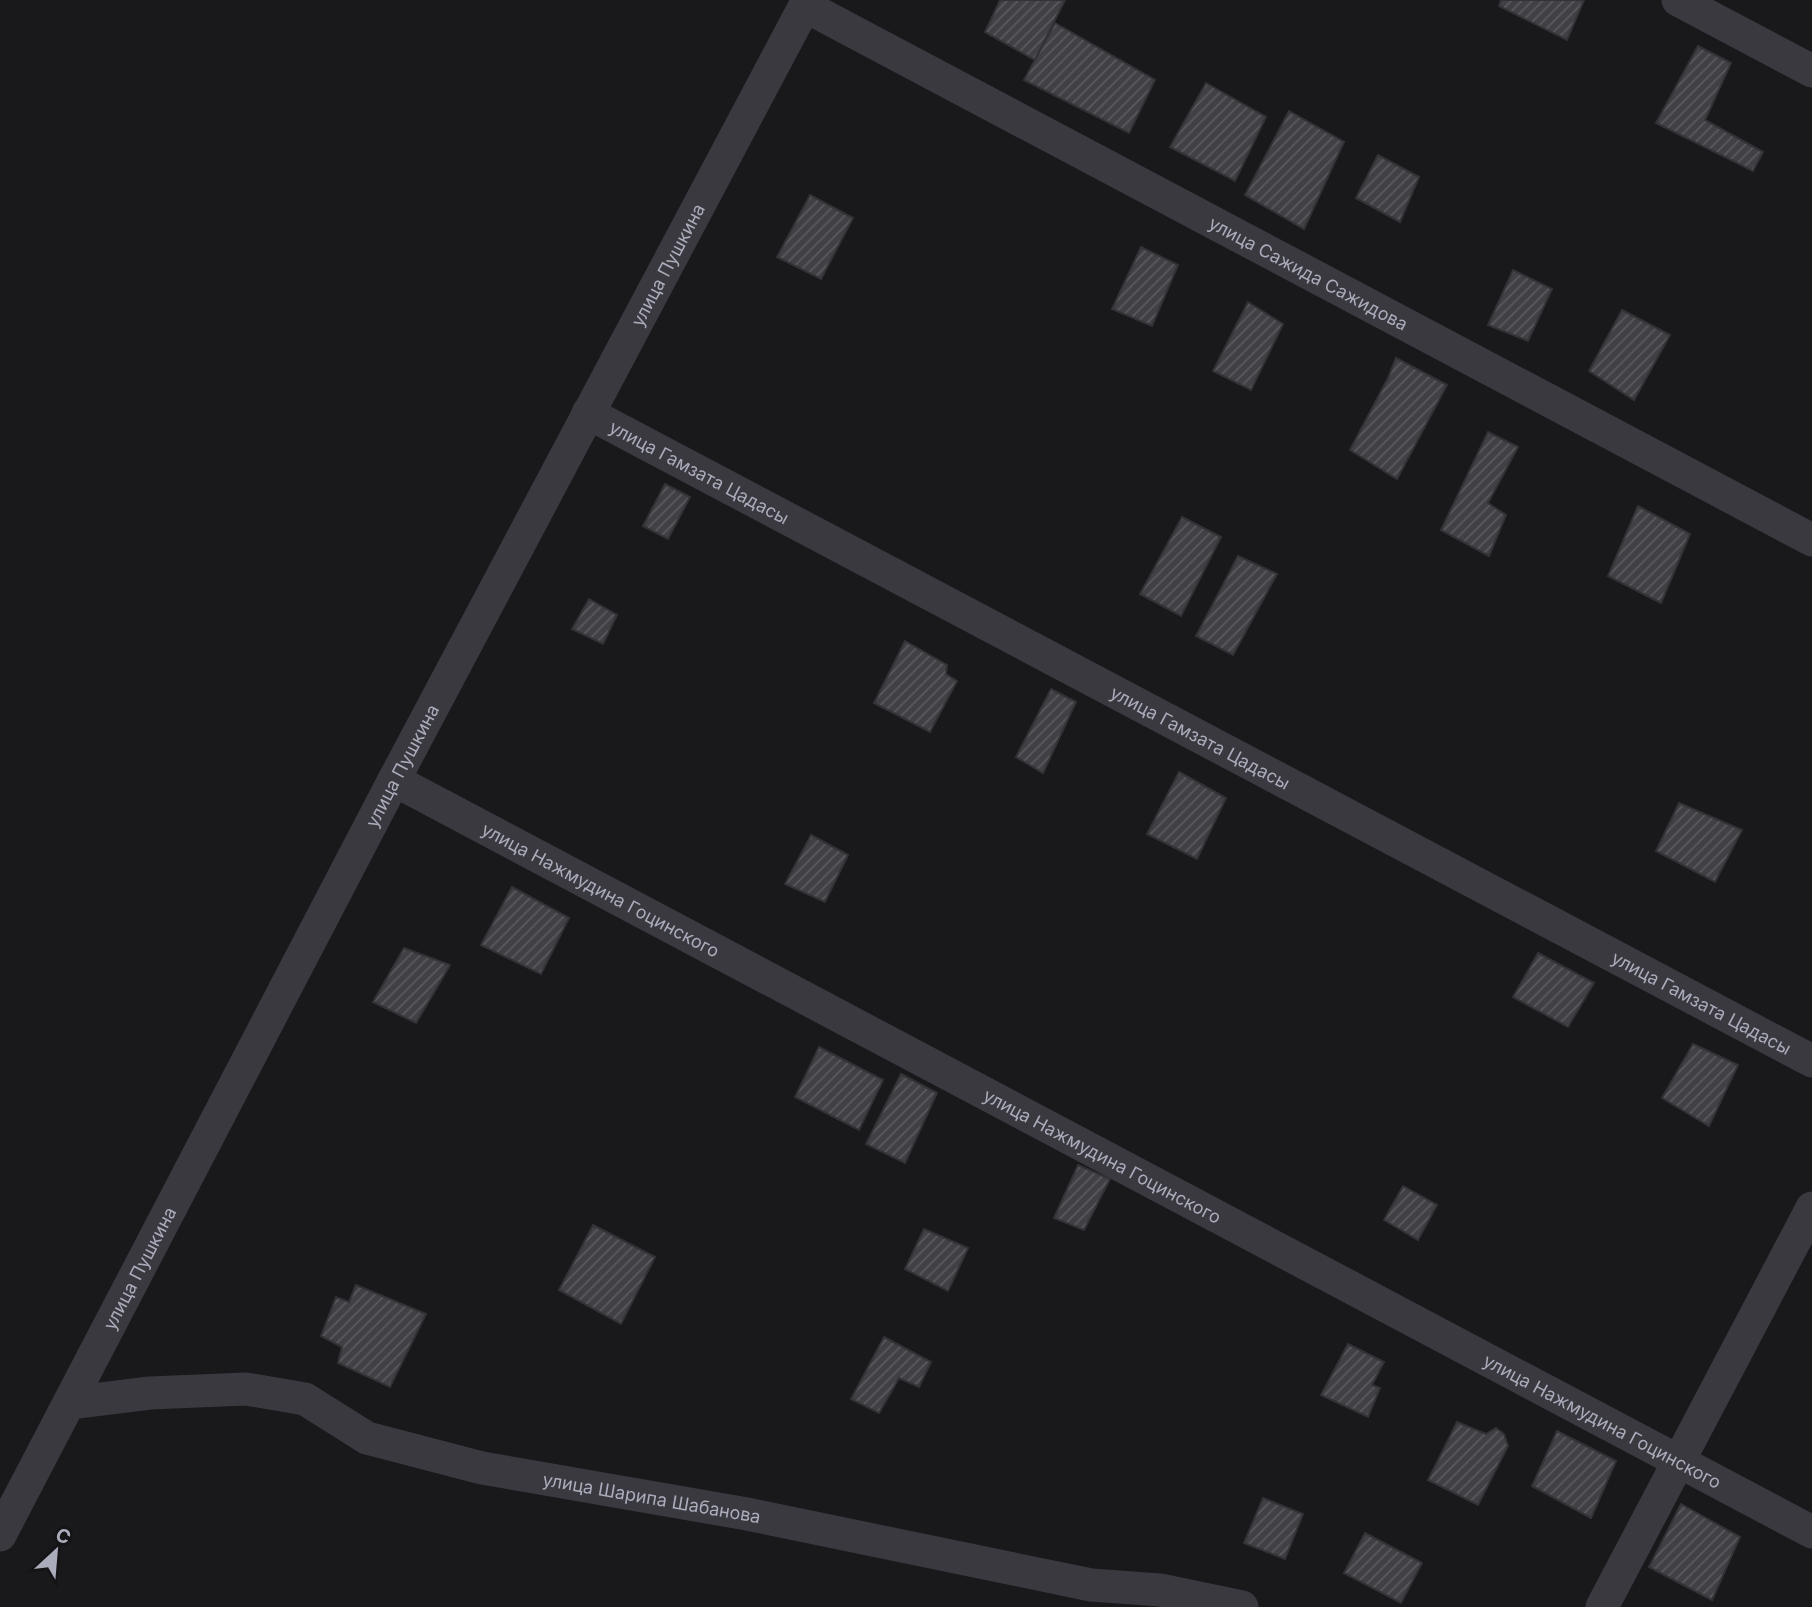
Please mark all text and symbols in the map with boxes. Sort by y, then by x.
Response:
street label: улица Пушкина [626,200,709,330]
street label: улица Сажида Сажидова [1206,212,1412,334]
street label: улица Гамзата Цадасы [606,416,793,528]
street label: улица Гамзата Цадасы [1107,681,1294,793]
street label: улица Пушкина [361,701,443,831]
street label: улица Нажмудина Гоцинского [478,818,723,961]
street label: улица Гамзата Цадасы [1608,946,1795,1059]
street label: улица Нажмудина Гоцинского [980,1084,1225,1227]
street label: улица Пушкина [99,1203,180,1333]
street label: улица Нажмудина Гоцинского [1480,1349,1725,1493]
street label: улица Шарипа Шабанова [541,1468,763,1527]
north arrow [21,1516,91,1586]
text: С [52,1523,75,1550]

